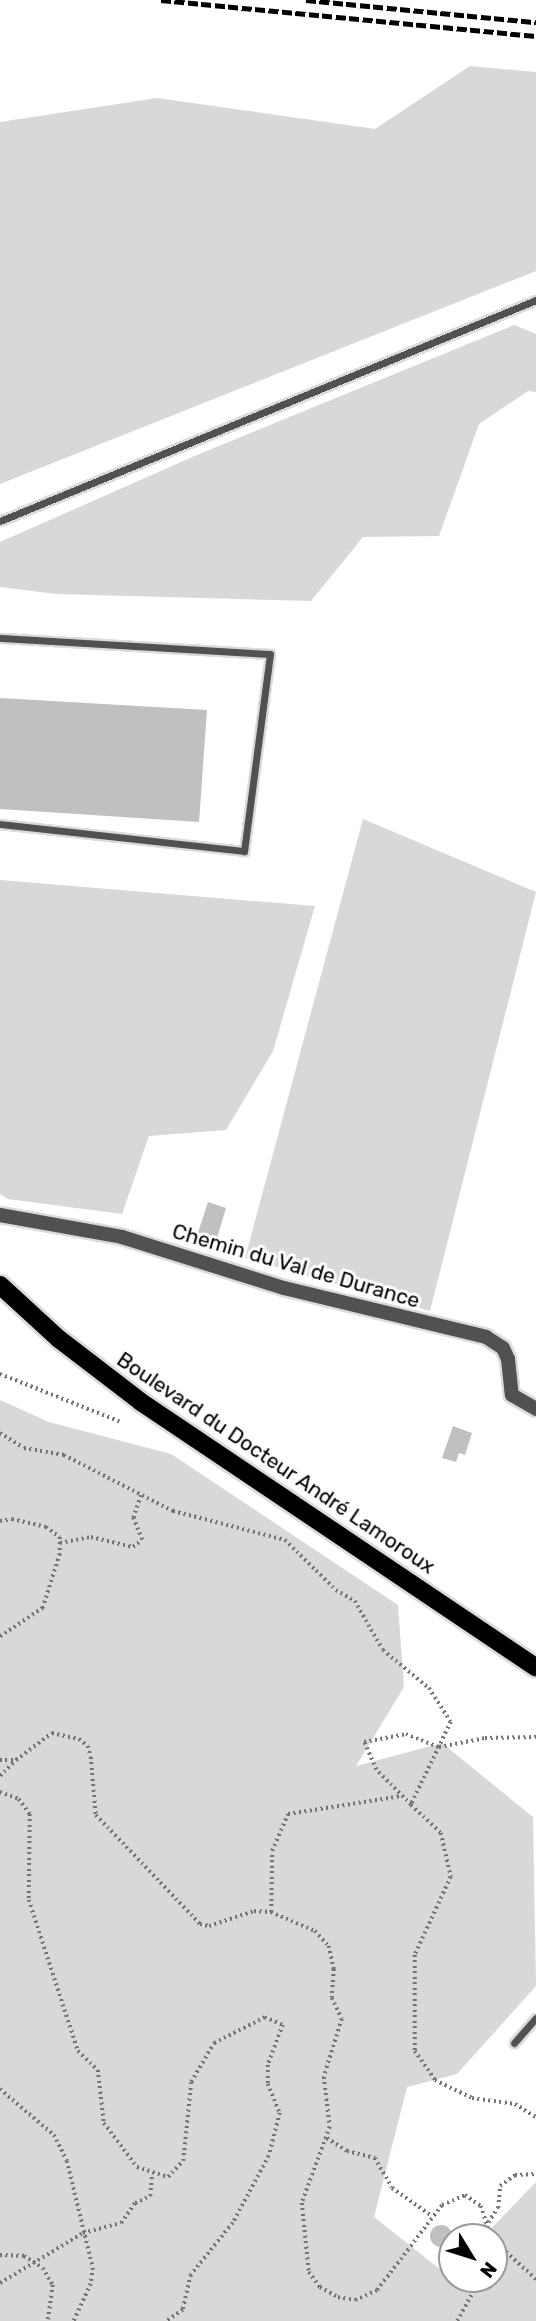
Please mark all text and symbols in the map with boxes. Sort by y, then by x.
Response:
street label: Chemin du Val de Durance [169,1218,423,1314]
street label: Boulevard du Docteur André Lamoroux [112,1346,440,1580]
north arrow [438,2223,508,2293]
text: N [475,2258,502,2282]

